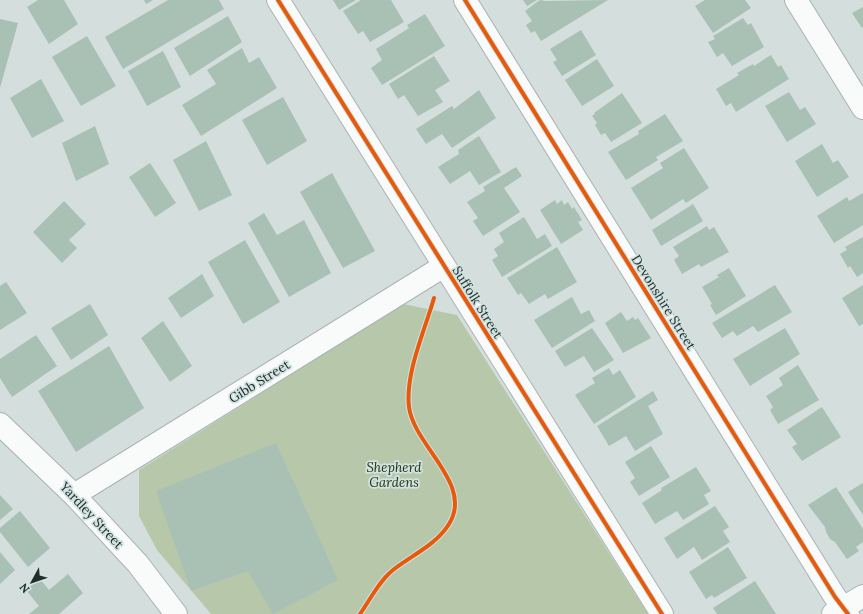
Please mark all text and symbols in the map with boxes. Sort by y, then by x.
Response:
street label: Devonshire Street [627,252,700,353]
street label: Suffolk Street [449,263,507,342]
street label: Gibb Street [226,356,293,407]
park label: Shepherd Gardens [366,459,422,491]
street label: Yardley Street [56,478,127,552]
north arrow [12,562,52,602]
text: N [16,580,32,596]

